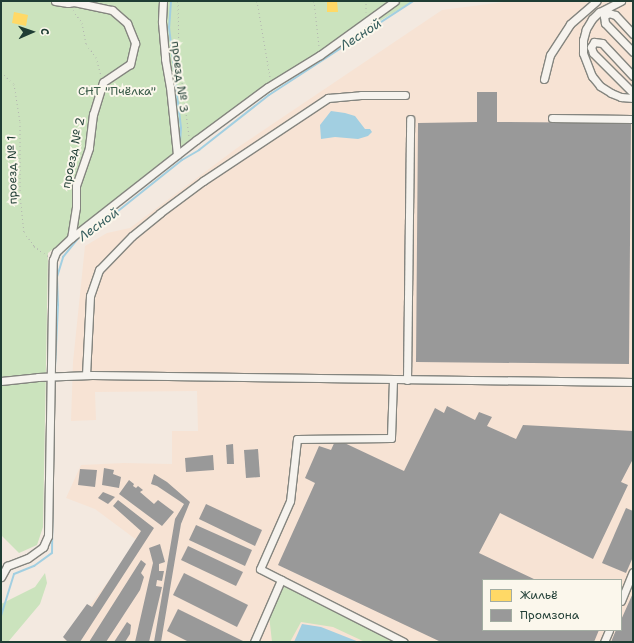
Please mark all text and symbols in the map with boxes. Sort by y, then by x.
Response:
north arrow [12,12,52,52]
water label: Лесной [337,16,385,54]
text: С [37,28,52,35]
street label: проезд № 3 [167,40,191,114]
park label: СНТ "Пчёлка" [78,85,156,99]
street label: проезд № 2 [59,116,89,190]
street label: проезд № 1 [5,135,21,205]
water label: Лесной [76,205,122,245]
legend [482,579,622,631]
text: Жильё [520,587,558,603]
text: Промзона [520,607,579,623]

